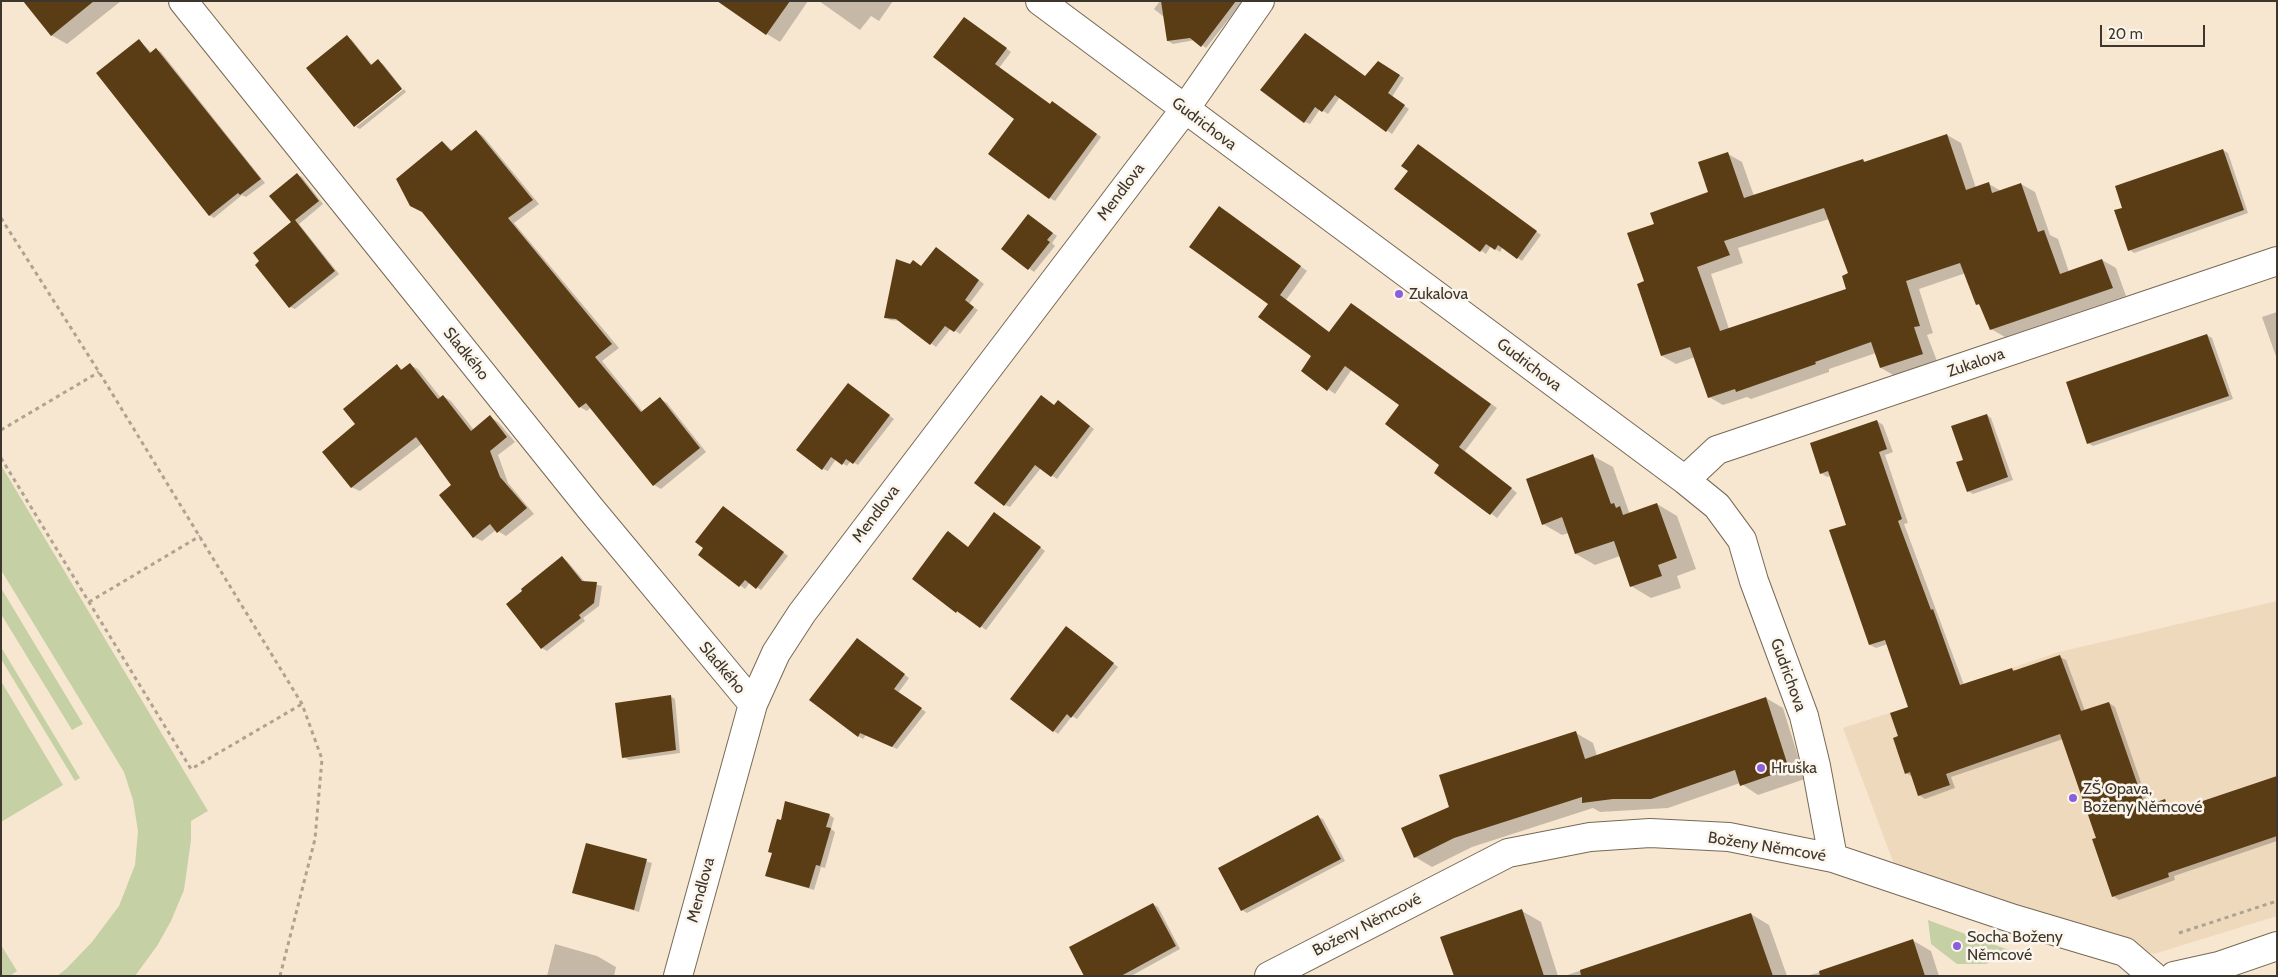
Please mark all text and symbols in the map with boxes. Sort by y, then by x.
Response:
scale bar [2103,15,2208,47]
text: 20 m [2108,25,2143,43]
street label: Gudrichova [1168,93,1240,155]
street label: Mendlova [1093,160,1149,224]
place label: Zukalova [1409,284,1468,304]
marker: Zukalova [1393,288,1405,300]
street label: Sladkého [439,324,493,384]
street label: Gudrichova [1493,334,1565,396]
street label: Zukalova [1945,344,2007,382]
street label: Mendlova [848,482,904,546]
street label: Gudrichova [1766,636,1810,714]
street label: Sladkého [695,638,749,698]
place label: Hruška [1771,758,1817,778]
marker: Hruška [1755,762,1767,774]
place label: ZŠ Opava, Boženy Němcové [2083,779,2202,817]
marker: ZŠ Opava, Boženy Němcové [2067,792,2079,804]
street label: Boženy Němcové [1707,828,1827,866]
street label: Mendlova [683,855,719,925]
street label: Boženy Němcové [1309,889,1425,961]
place label: Socha Boženy Němcové [1967,927,2063,965]
marker: Socha Boženy Němcové [1951,940,1963,952]

